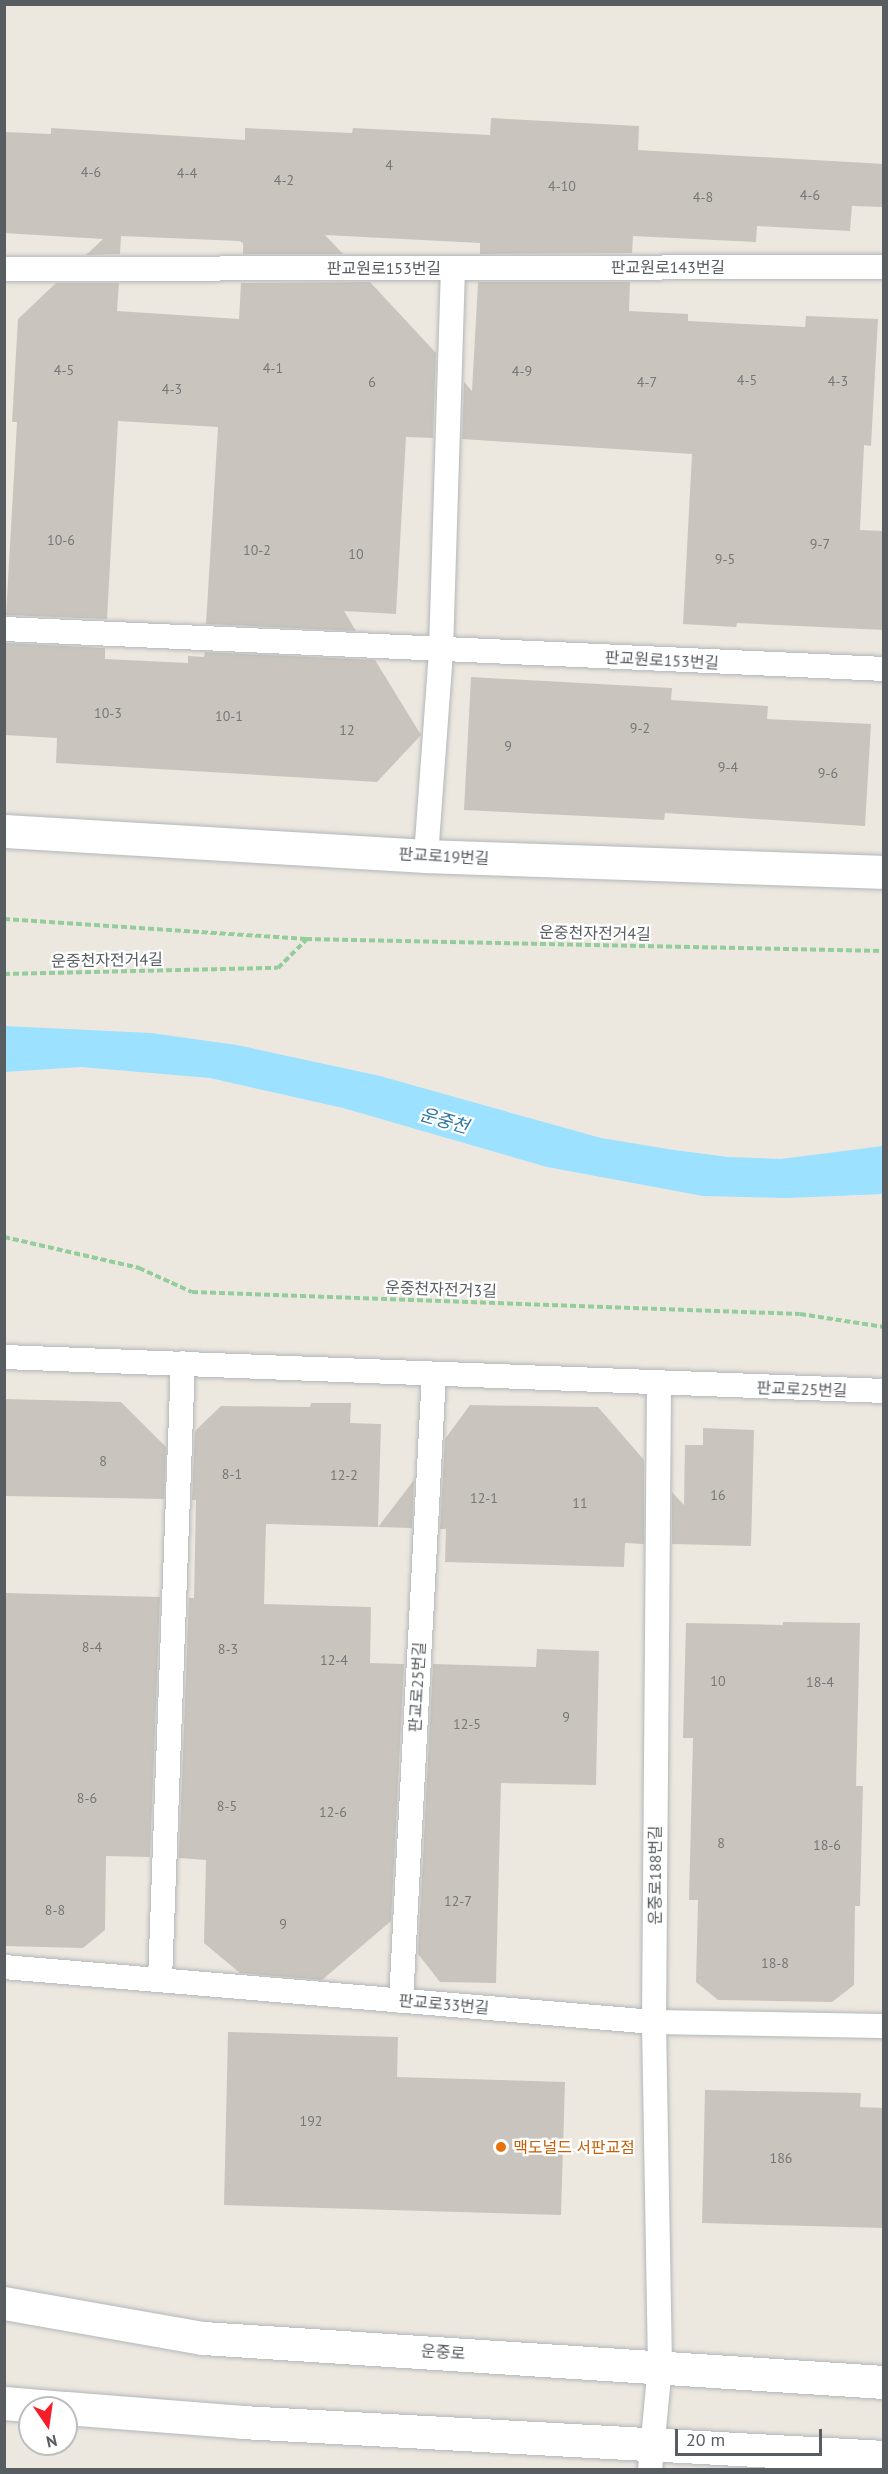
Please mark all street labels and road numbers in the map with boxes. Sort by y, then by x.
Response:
street label: 판교원로143번길 [611,257,725,277]
street label: 판교원로153번길 [327,258,441,278]
street label: 판교원로153번길 [604,647,720,673]
street label: 판교로19번길 [398,844,490,868]
street label: 운중천자전거4길 [539,922,651,944]
street label: 운중천자전거4길 [51,949,163,971]
street label: 운중천자전거3길 [385,1277,497,1301]
street label: 판교로25번길 [756,1378,848,1400]
street label: 판교로25번길 [405,1641,429,1733]
street label: 운중로188번길 [645,1825,665,1925]
street label: 판교로33번길 [398,1990,490,2018]
street label: 운중로 [420,2341,466,2363]

